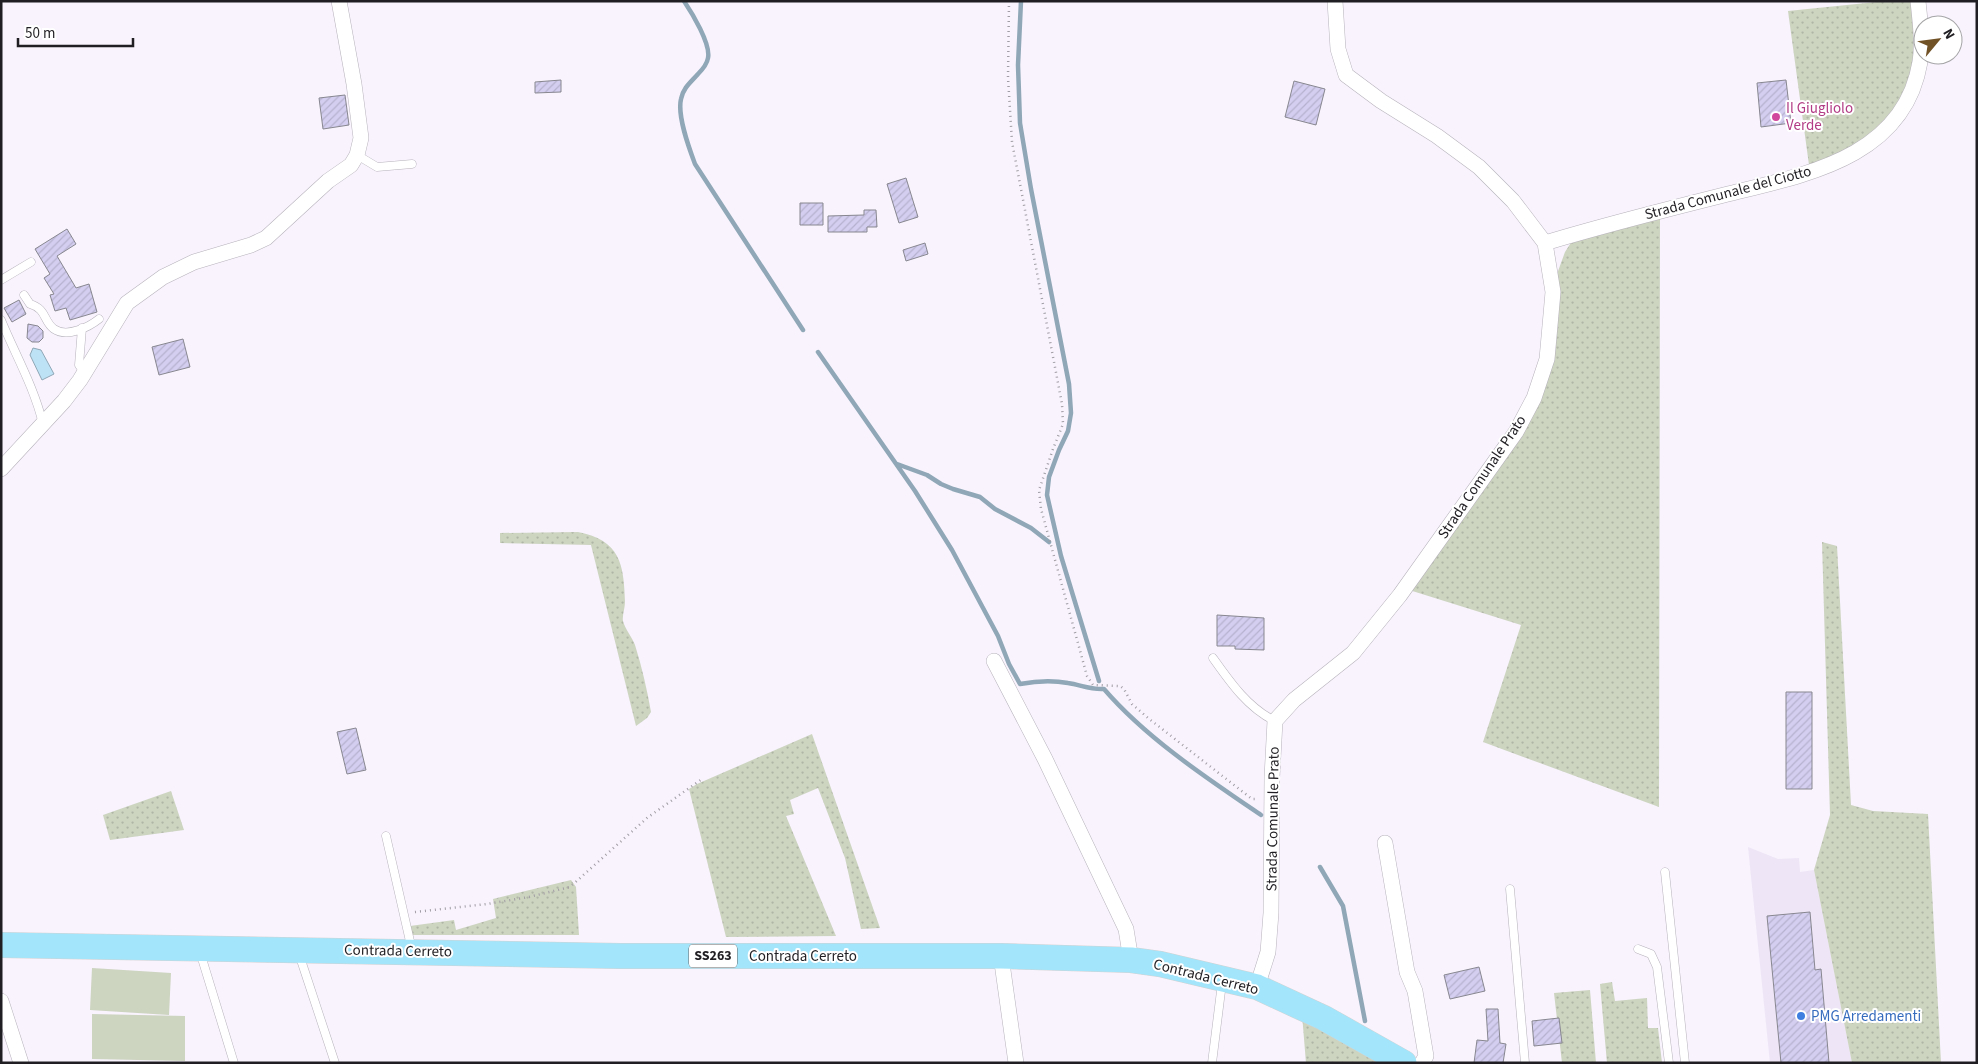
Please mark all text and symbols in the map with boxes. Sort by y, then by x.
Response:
scale bar [18,15,132,47]
north arrow [1913,15,1963,65]
text: 50 m [25,23,55,44]
text: N [1937,25,1959,43]
place label: Il Giugliolo Verde [1786,98,1853,136]
marker: Il Giugliolo Verde [1770,111,1782,123]
street label: Strada Comunale del Ciotto [1642,161,1814,225]
street label: Strada Comunale Prato [1433,411,1531,543]
street label: Strada Comunale Prato [1261,746,1285,892]
street label: Contrada Cerreto [344,940,452,962]
road number: SS263 [689,944,737,968]
street label: Contrada Cerreto [749,946,857,967]
street label: Contrada Cerreto [1151,954,1261,1000]
place label: PMG Arredamenti [1811,1006,1921,1027]
marker: PMG Arredamenti [1795,1010,1807,1022]

